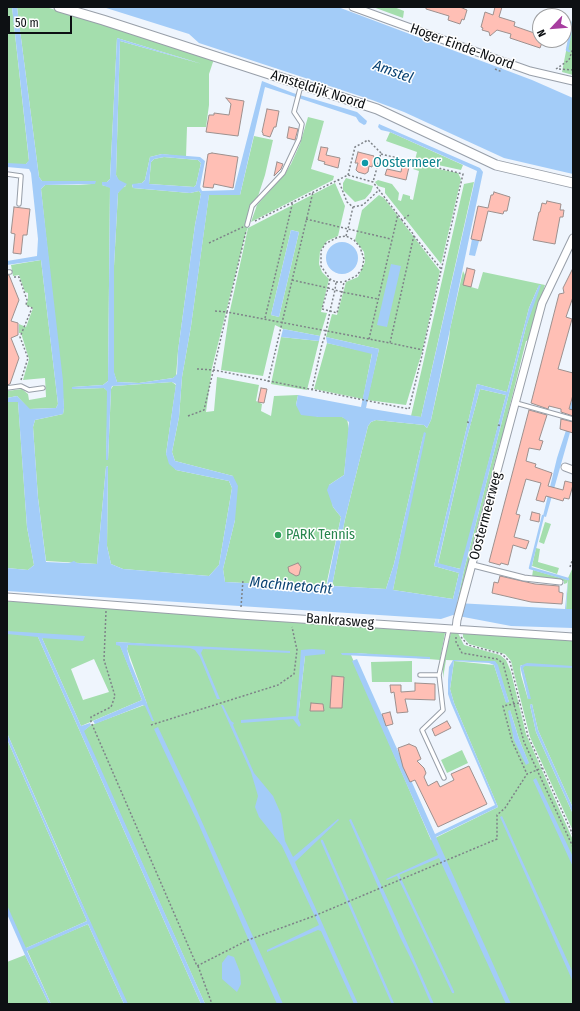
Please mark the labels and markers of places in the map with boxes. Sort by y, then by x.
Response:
place label: Oostermeer [373,155,441,171]
marker: Oostermeer [360,158,370,168]
place label: PARK Tennis [286,527,355,543]
marker: PARK Tennis [273,530,283,540]

